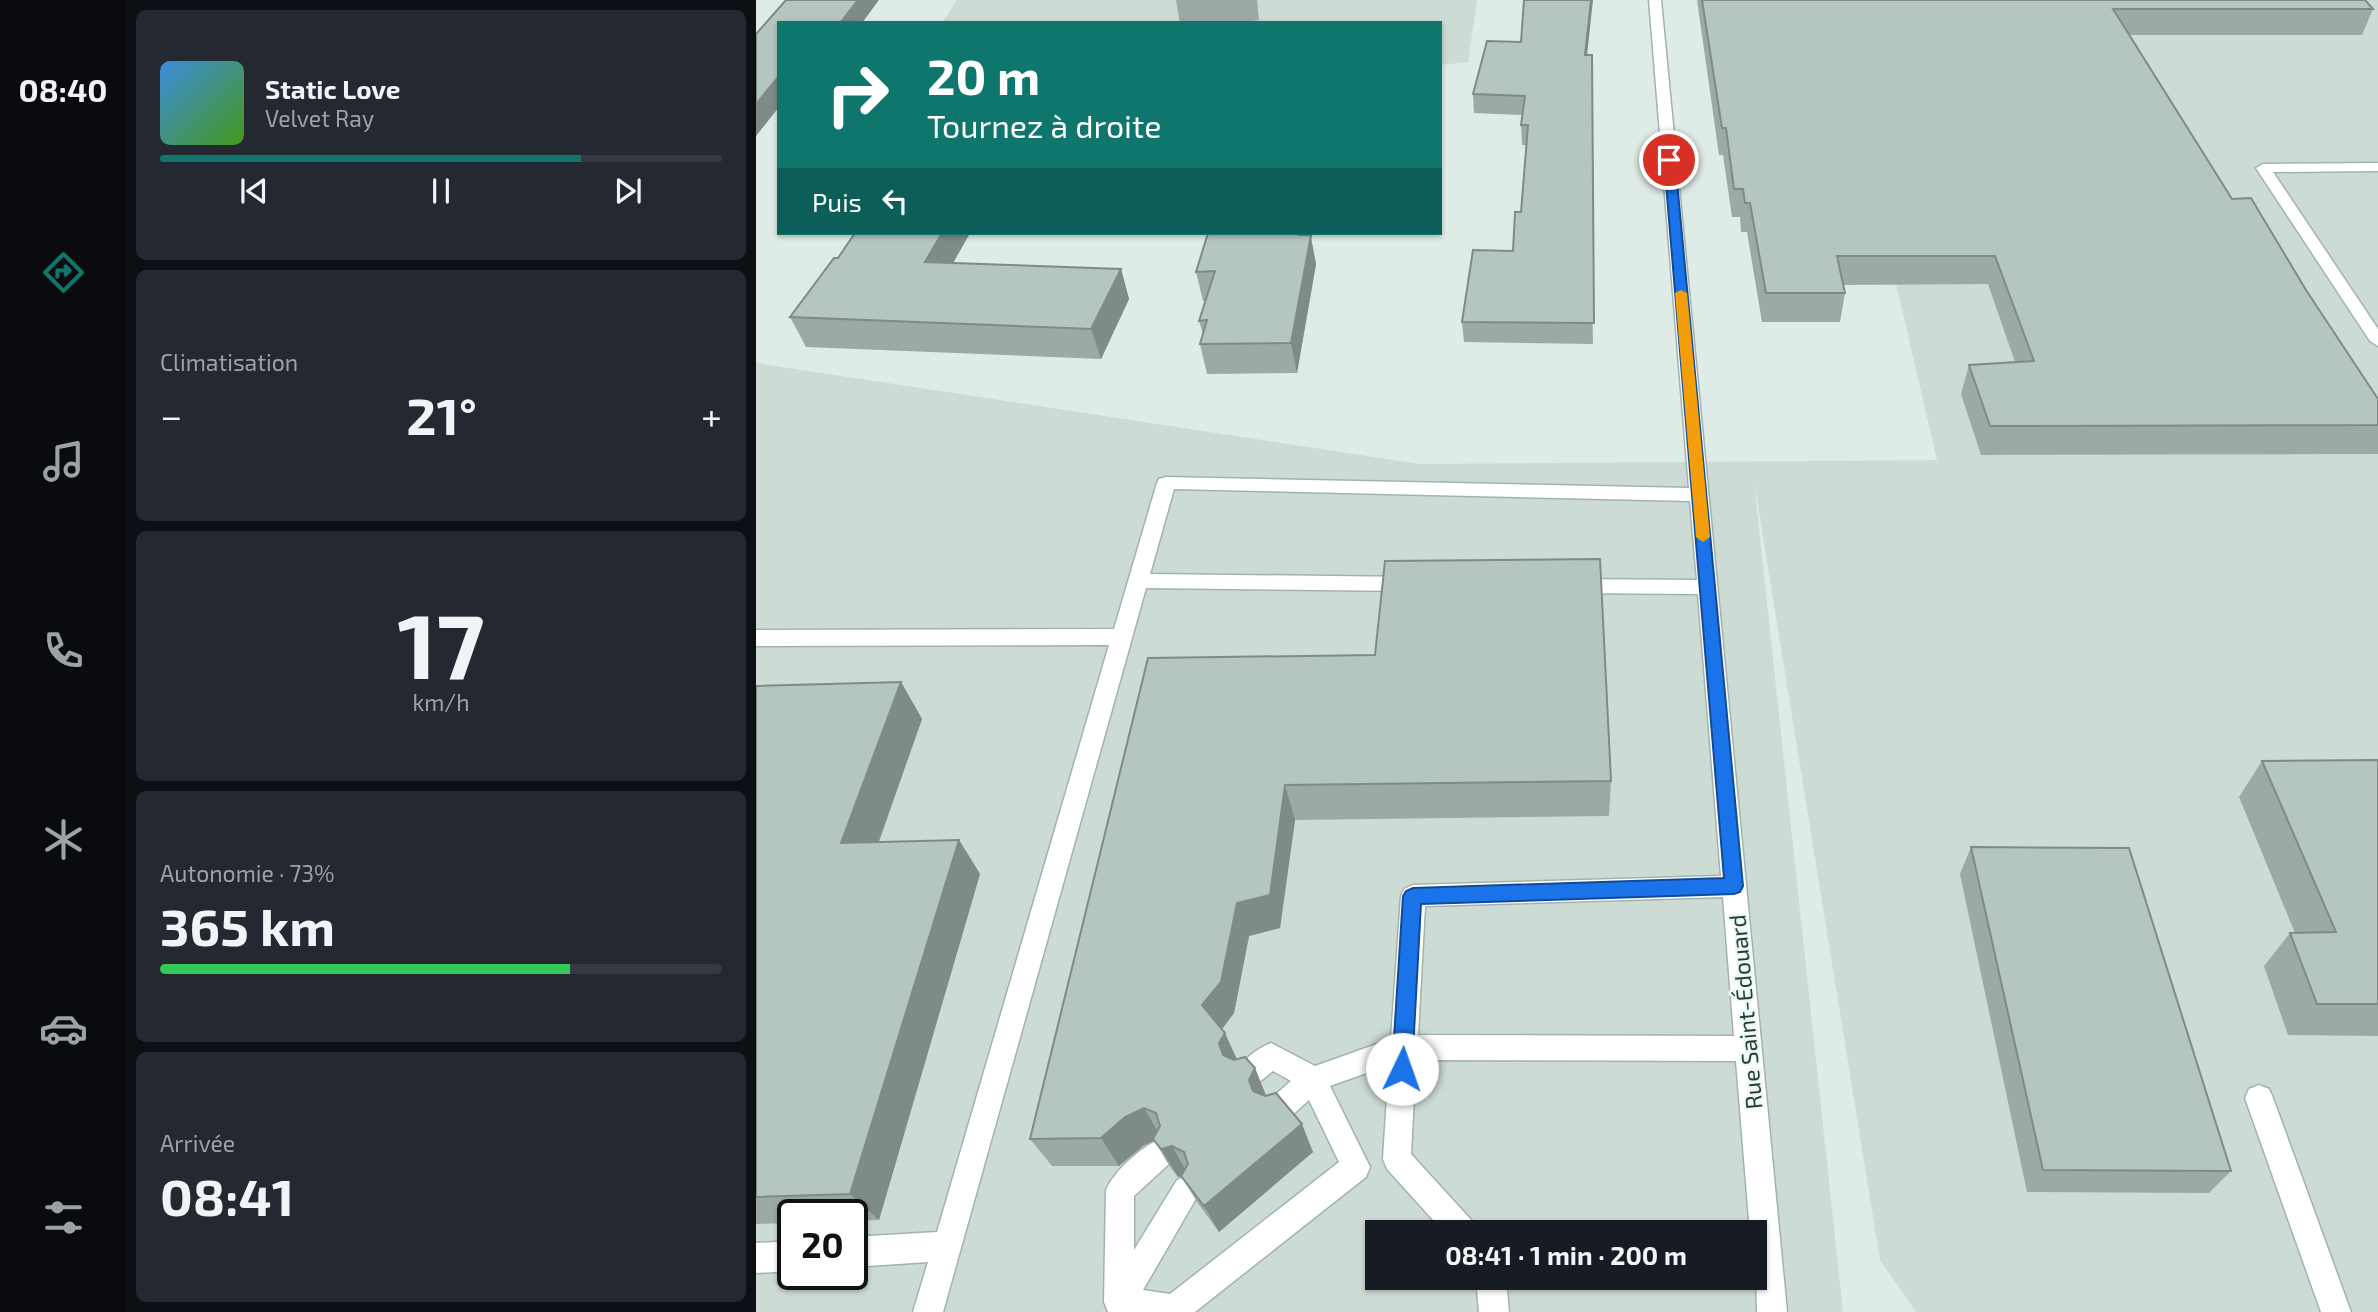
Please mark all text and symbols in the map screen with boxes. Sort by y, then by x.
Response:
text: 20 m [927,46,1040,105]
icon: right [812,49,903,140]
text: 08:40 [19,70,107,108]
text: Static Love [265,73,401,104]
text: Velvet Ray [265,104,374,132]
text: Tournez à droite [927,106,1161,144]
pin [1639,130,1699,190]
icon: arrive [1650,141,1688,179]
icon: previous [235,172,273,210]
icon: pause [422,172,460,210]
icon: next [609,172,647,210]
icon: left [876,182,914,220]
text: Puis [812,186,862,217]
icon: directions [39,248,88,297]
text: Climatisation [160,348,298,376]
text: 21° [406,383,477,445]
text: − [160,392,182,438]
text: + [701,392,722,438]
icon: music [39,437,88,486]
text: 17 [397,588,485,697]
icon: phone [39,626,88,675]
text: km/h [412,688,470,716]
icon: climate [39,815,88,864]
text: Autonomie · 73% [160,859,335,887]
text: 365 km [160,894,335,956]
street label: Rue Saint-Édouard [1723,913,1767,1111]
icon: car [39,1004,88,1053]
position arrow [1365,1032,1439,1106]
text: Arrivée [160,1129,235,1157]
text: 08:41 [160,1164,294,1226]
icon: filters [39,1193,88,1242]
speed limit sign: 20 [777,1199,868,1290]
text: 08:41 · 1 min · 200 m [1445,1239,1687,1270]

